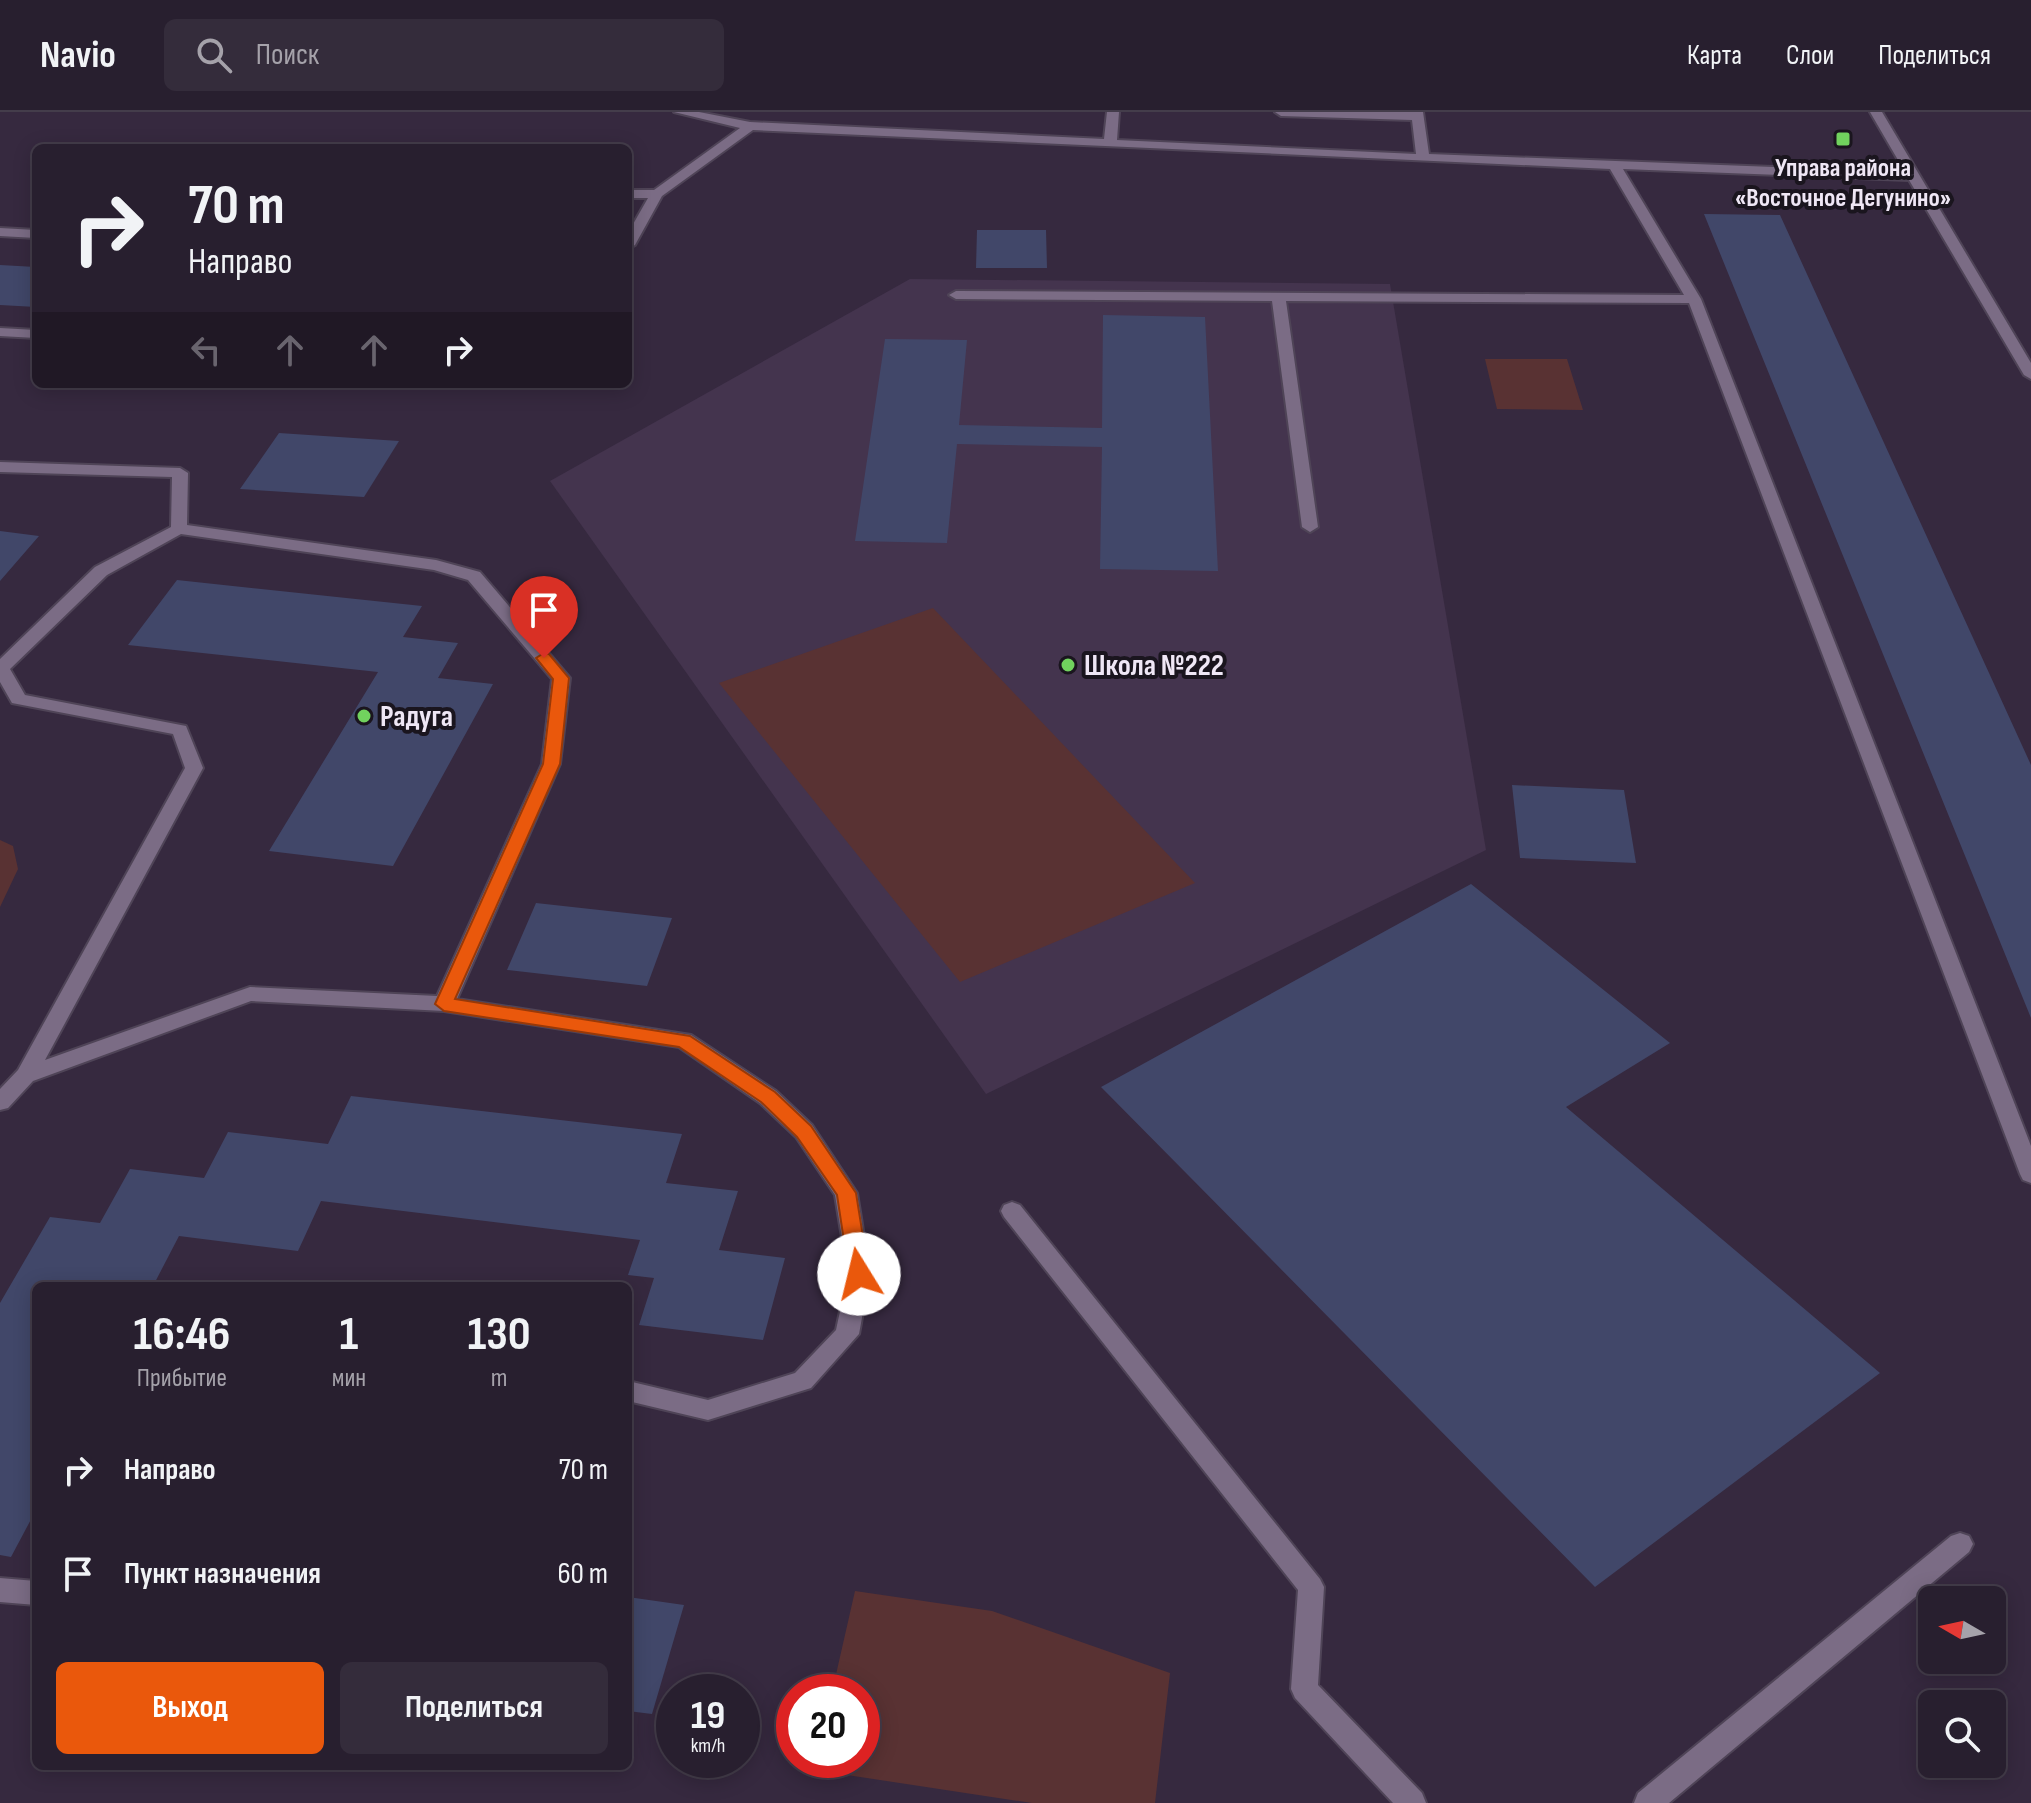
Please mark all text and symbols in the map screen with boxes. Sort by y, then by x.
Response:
search box [164,19,724,91]
text: Navio [40,33,116,78]
icon: search [192,33,236,77]
text: Поиск [256,37,319,73]
text: Карта [1687,39,1742,72]
text: Слои [1786,39,1834,72]
text: Поделиться [1878,39,1991,72]
marker: Управа района «Восточное Дегунино» [1834,130,1852,148]
place label: Управа района «Восточное Дегунино» [1735,153,1951,214]
text: 70 m [188,173,285,240]
icon: right [56,176,160,280]
text: Направо [188,241,292,284]
icon: left [184,328,228,372]
icon: ahead [268,328,312,372]
icon: ahead [352,328,396,372]
icon: right [436,328,480,372]
pin [510,576,578,658]
icon: arrive [522,588,566,632]
place label: Школа №222 [1084,648,1224,684]
marker: Школа №222 [1059,656,1077,674]
place label: Радуга [380,699,453,735]
marker: Радуга [355,707,373,725]
position arrow [817,1232,901,1316]
text: 16:46 [133,1306,230,1363]
text: 1 [340,1306,358,1363]
text: 130 [467,1306,531,1363]
text: Прибытие [137,1363,227,1394]
text: мин [332,1363,366,1394]
text: m [491,1363,507,1394]
icon: right [56,1448,100,1492]
text: Направо [124,1452,216,1488]
text: 70 m [559,1452,608,1488]
icon: arrive [56,1552,100,1596]
text: Пункт назначения [124,1556,321,1592]
text: 60 m [557,1556,608,1592]
north arrow [1918,1586,2006,1674]
map controls [1918,1586,2006,1778]
button: Выход [56,1662,324,1754]
button: Поделиться [340,1662,608,1754]
speed limit sign: 20 [776,1674,880,1778]
button: search [1918,1690,2006,1778]
text: 19 [691,1692,725,1740]
text: km/h [691,1734,725,1758]

